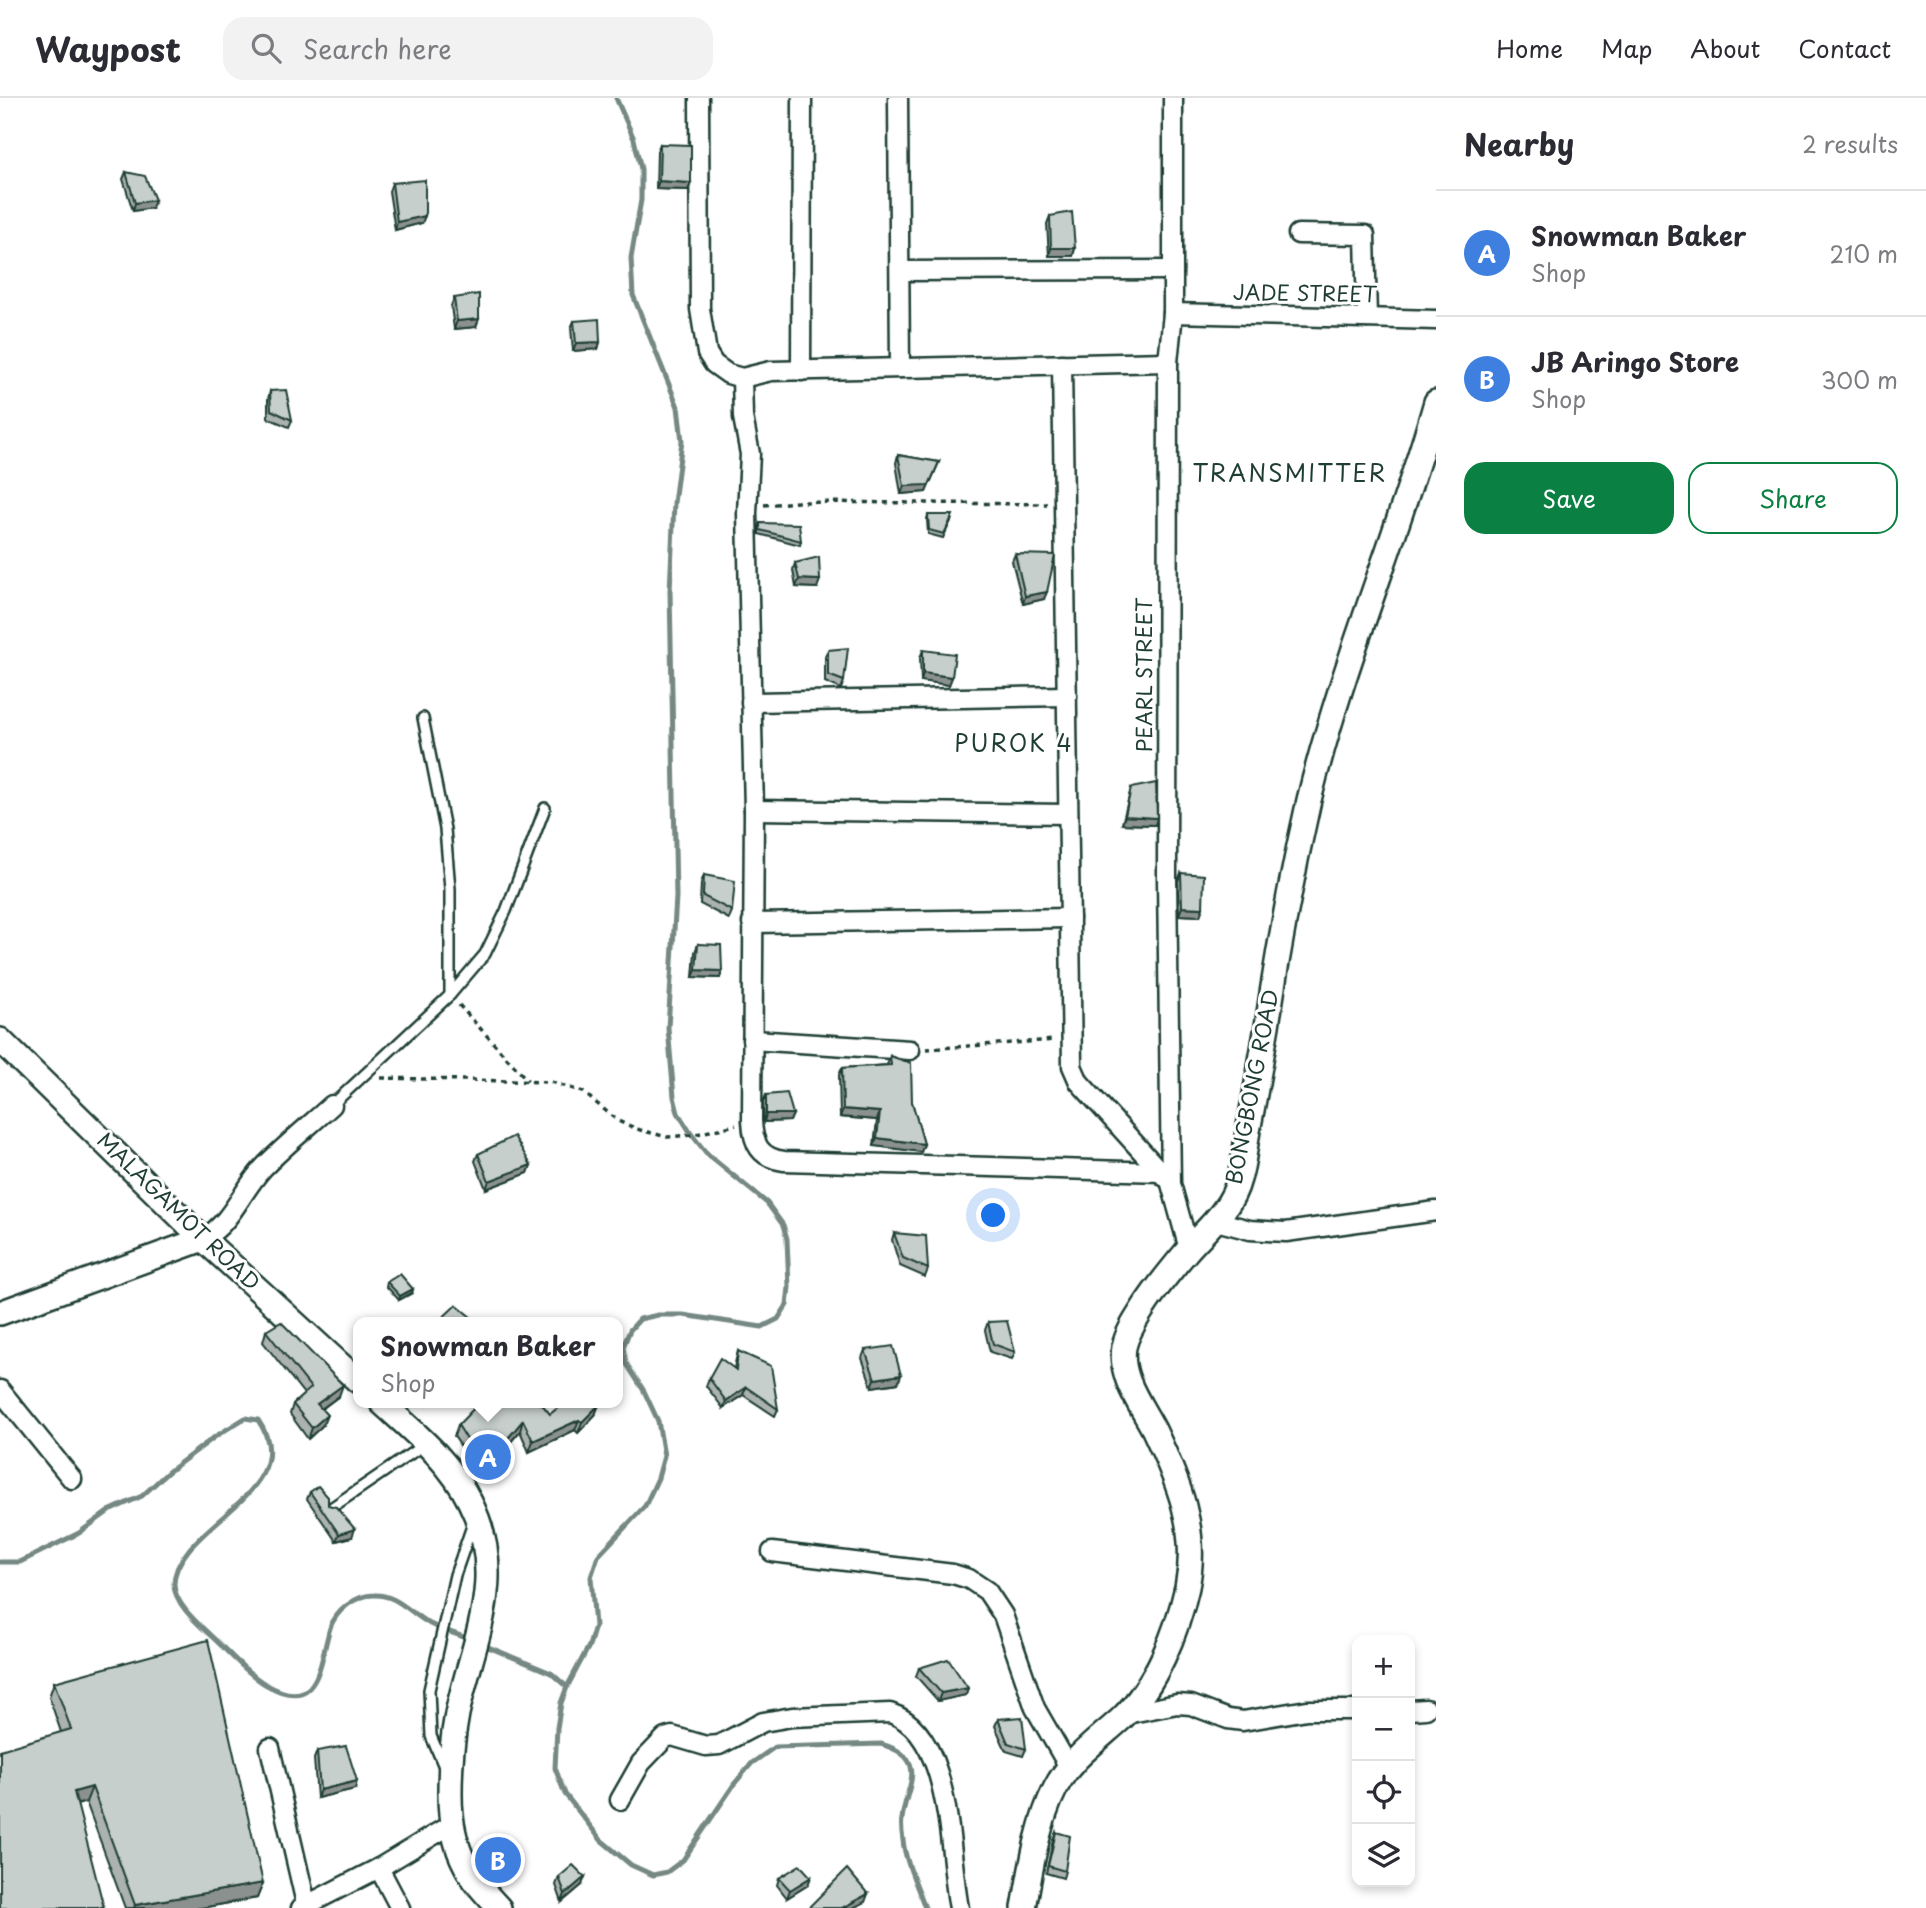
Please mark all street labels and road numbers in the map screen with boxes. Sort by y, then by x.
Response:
street label: JADE STREET [1233,275,1378,309]
street label: PEARL STREET [1127,597,1159,752]
street label: BONGBONG ROAD [1216,986,1286,1187]
street label: MALAGAMOT ROAD [91,1124,268,1297]

